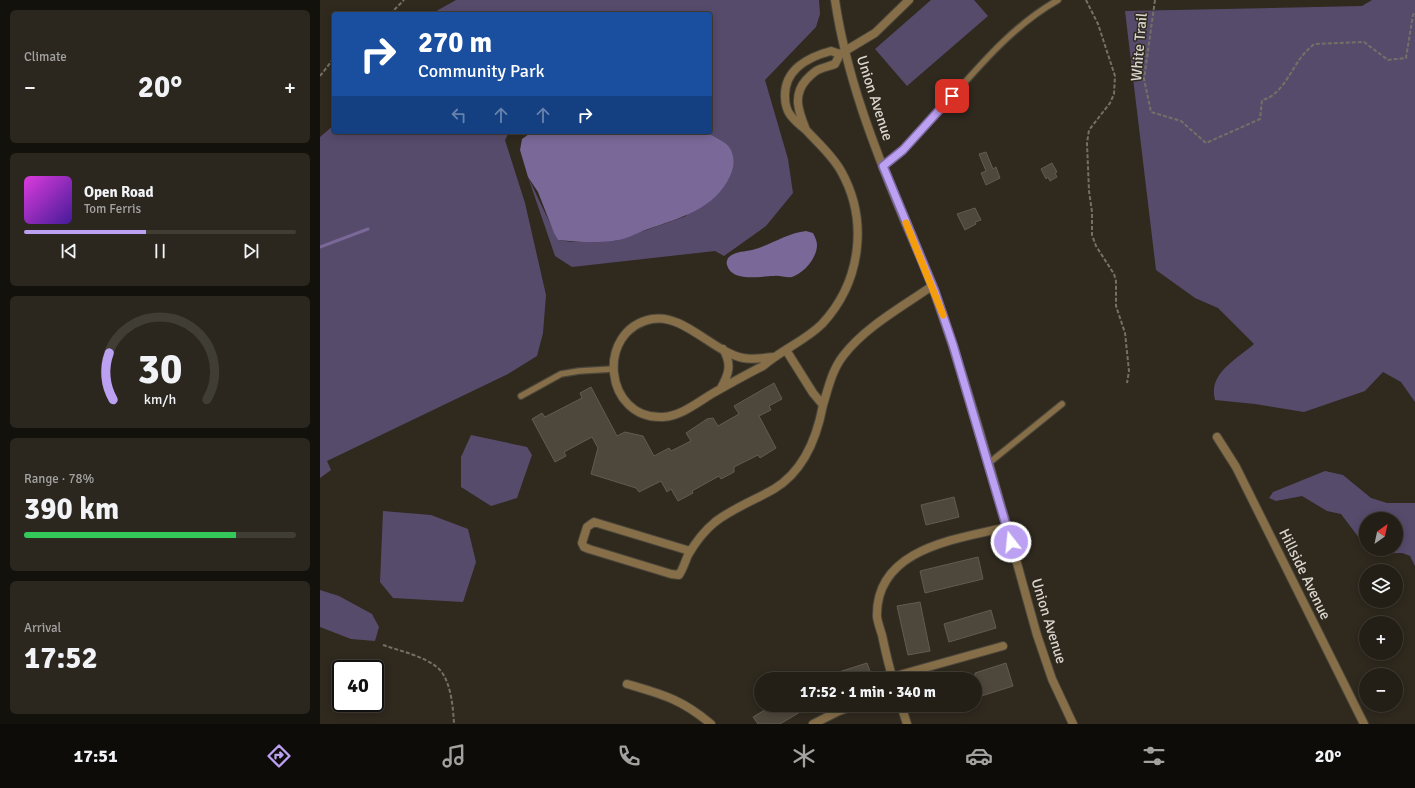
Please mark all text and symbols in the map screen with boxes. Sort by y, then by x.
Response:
street label: White Trail [1127,12,1151,82]
text: 270 m [418,26,492,60]
icon: right [352,28,404,80]
text: Climate [24,49,67,65]
street label: Union Avenue [853,53,897,143]
text: Community Park [418,60,545,82]
text: 20° [138,69,182,106]
text: − [24,74,36,101]
text: + [284,74,296,101]
pin [935,79,969,113]
icon: arrive [941,85,963,107]
icon: left [448,104,470,126]
icon: ahead [490,104,512,126]
icon: ahead [532,104,554,126]
icon: right [574,104,596,126]
text: Open Road [84,183,154,201]
text: Tom Ferris [84,201,141,217]
icon: previous [58,240,80,262]
icon: pause [149,240,171,262]
icon: next [240,240,262,262]
text: 30 [138,344,182,395]
text: km/h [144,391,176,408]
text: Range · 78% [24,471,94,487]
text: 390 km [24,491,119,528]
north arrow [1359,512,1403,556]
map controls [1359,512,1403,712]
position arrow [990,521,1032,563]
street label: Hillside Avenue [1275,525,1335,623]
button: layers [1359,564,1403,608]
street label: Union Avenue [1027,576,1071,666]
button: + [1359,616,1403,660]
text: Arrival [24,620,61,636]
text: 17:52 [24,640,98,677]
speed limit sign: 40 [332,660,384,712]
button: − [1359,668,1403,712]
text: 17:52 · 1 min · 340 m [800,683,936,701]
icon: directions [265,742,293,770]
icon: music [440,742,468,770]
icon: phone [615,742,643,770]
icon: climate [790,742,818,770]
icon: car [965,742,993,770]
icon: filters [1140,742,1168,770]
text: 17:51 [74,745,118,767]
text: 20° [1315,745,1341,767]

